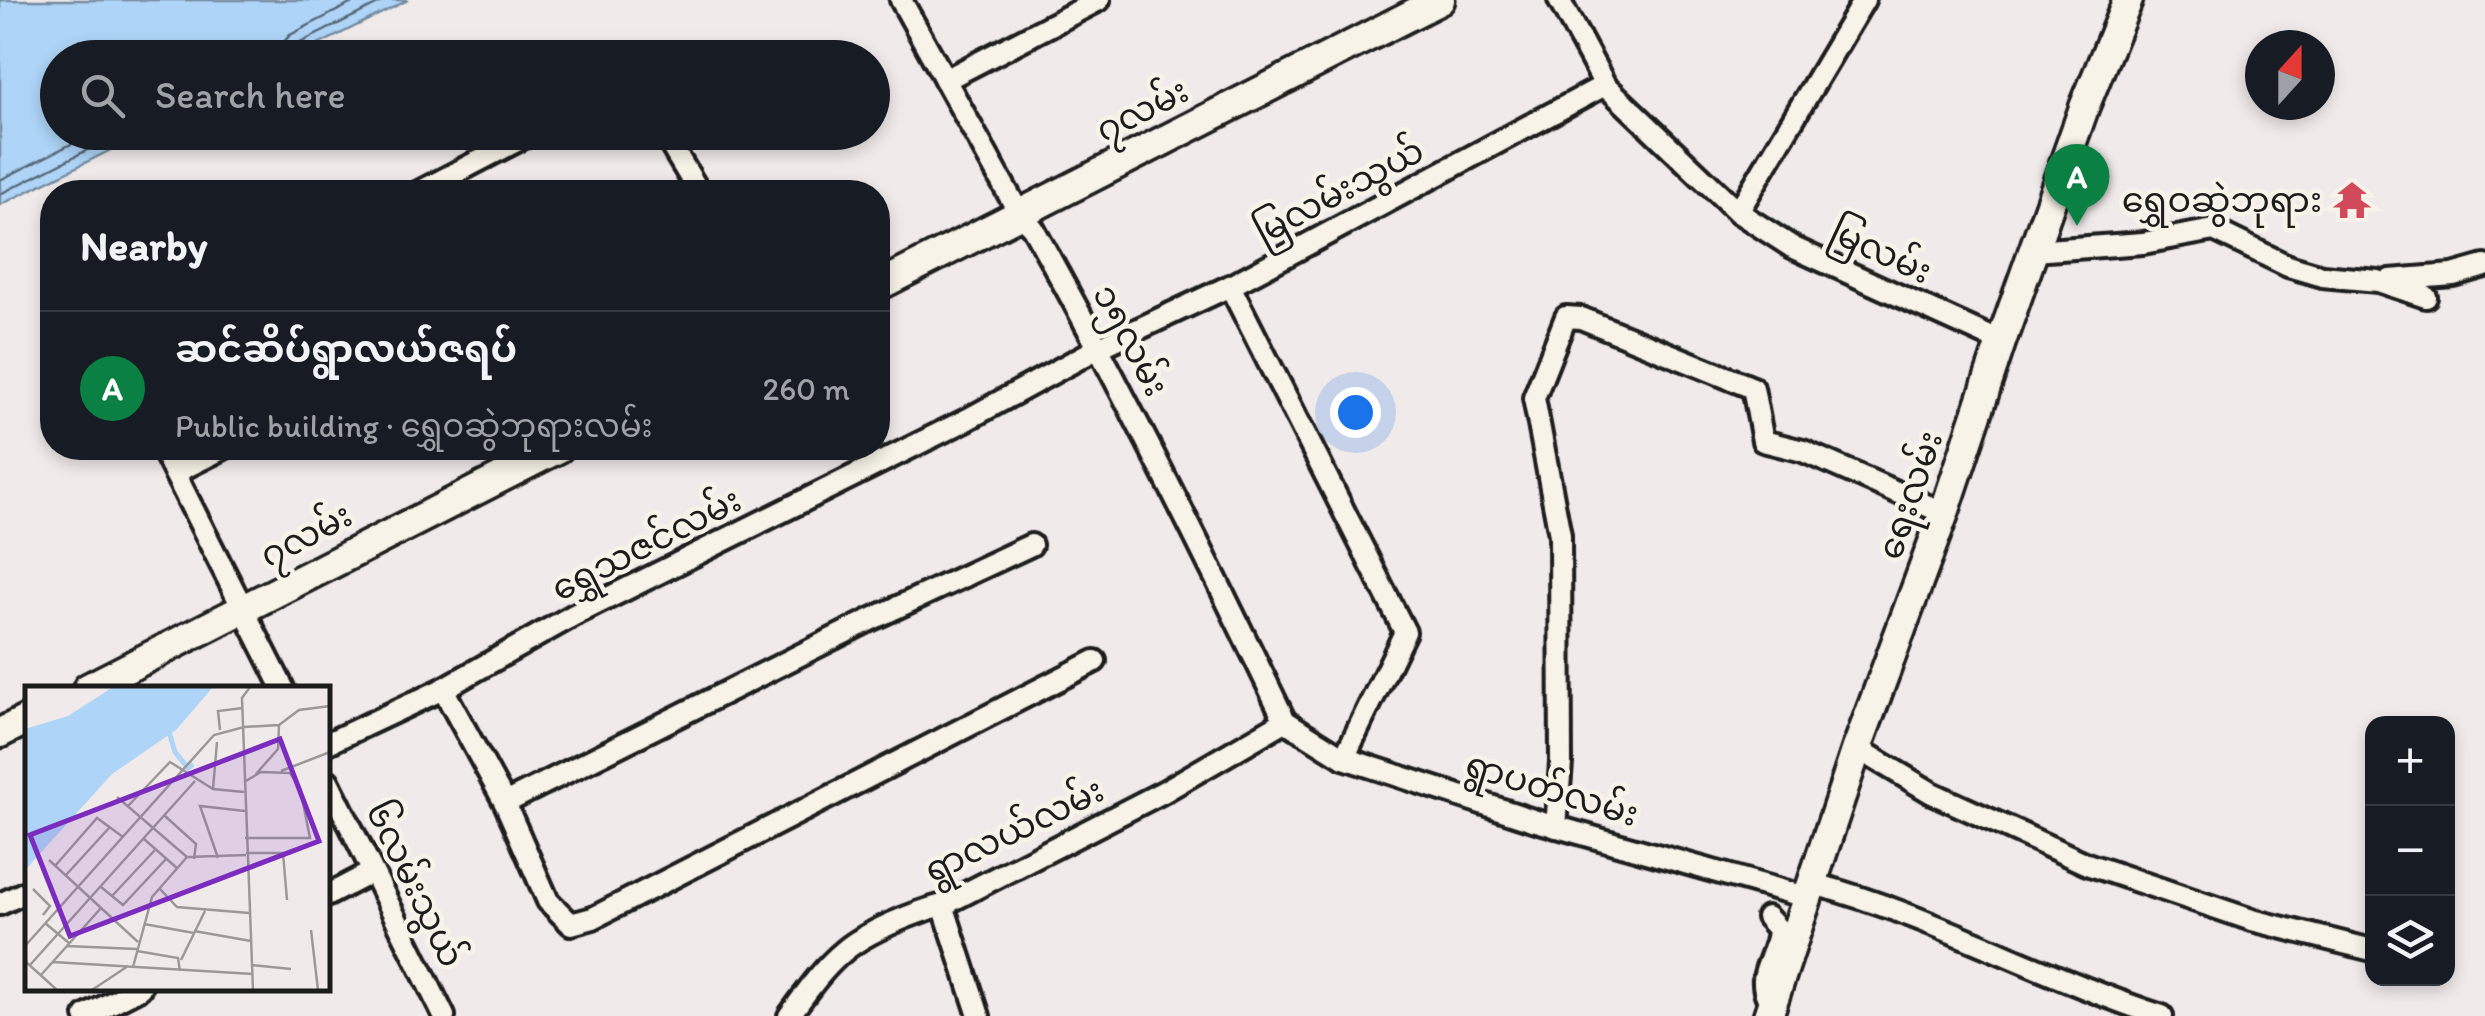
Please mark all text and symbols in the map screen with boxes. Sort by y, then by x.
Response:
north arrow [2245,30,2335,120]
search box [40,40,890,150]
street label: ၇လမ်း [1088,66,1198,157]
icon: search [75,68,130,123]
text: Search here [155,72,346,118]
street label: မြလမ်းသွယ် [1246,126,1434,259]
pin: A [2044,144,2110,226]
place label: ရွှေဝဆွဲဘုရား [2122,179,2322,228]
temple icon: ရွှေဝဆွဲဘုရား [2331,179,2373,221]
street label: မြလမ်း [1821,207,1940,299]
text: Nearby [80,220,207,271]
street label: ၁၅လမ်း [1078,275,1181,406]
text: ဆင်ဆိပ်ရွာလယ်ဇရပ် [175,326,517,372]
text: A [102,370,123,408]
text: 260 m [762,370,850,408]
your location [1330,387,1381,438]
text: Public building · ရွှေဝဆွဲဘုရားလမ်း [175,407,653,445]
street label: ရေးလမ်း [1866,424,1958,567]
street label: ရွှေသဇင်လမ်း [543,476,751,616]
street label: ၇လမ်း [252,491,362,583]
inset map [25,686,330,991]
map controls [2365,716,2455,986]
button: + [2365,716,2455,806]
street label: ရွာပတ်လမ်း [1459,740,1644,842]
street label: ရွာလယ်လမ်း [916,766,1113,898]
street label: ၆လမ်းသွယ် [351,793,476,976]
button: − [2365,806,2455,896]
button: layers [2365,896,2455,986]

